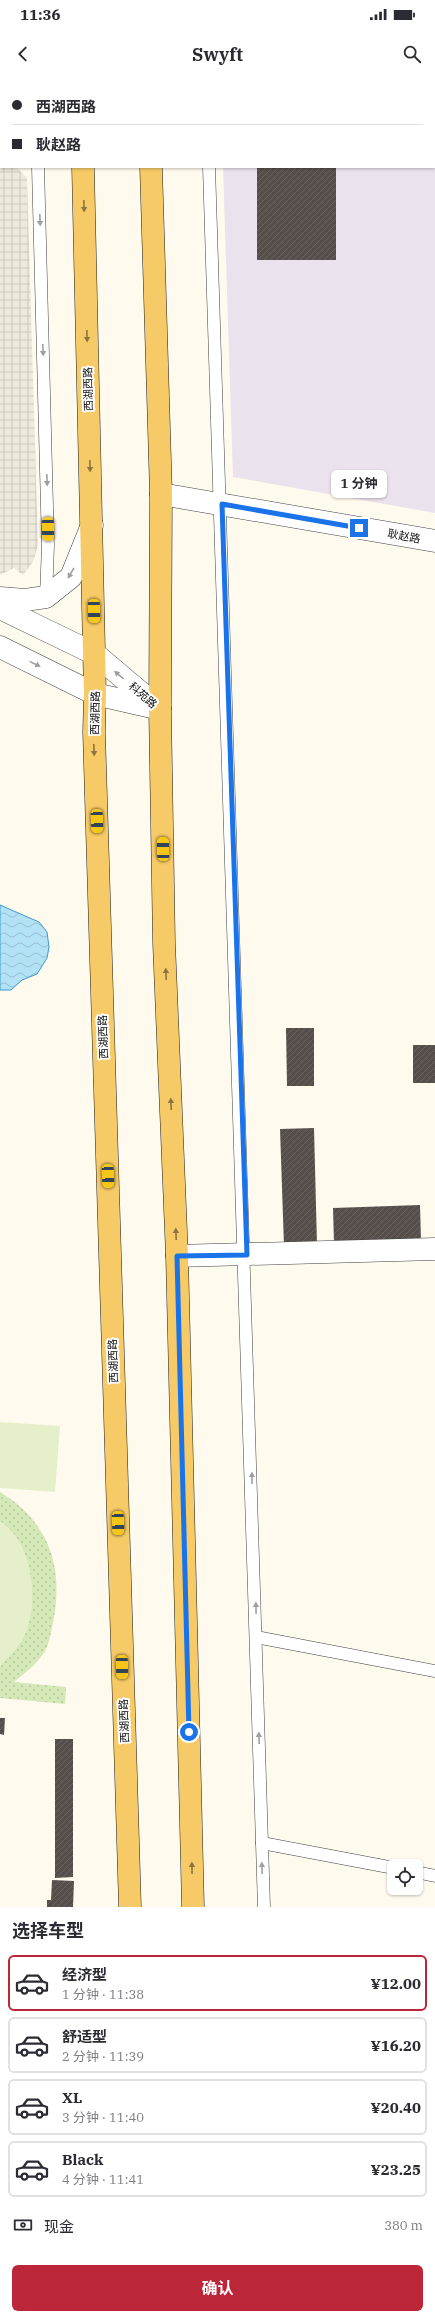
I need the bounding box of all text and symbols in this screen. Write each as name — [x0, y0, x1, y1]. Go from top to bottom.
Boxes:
text: 11:36 — [20, 5, 61, 24]
icon: back — [12, 43, 34, 65]
text: Swyft — [192, 43, 243, 66]
icon: search — [401, 43, 423, 65]
text: 西湖西路 — [36, 97, 96, 116]
text: 耿赵路 — [36, 135, 81, 154]
one-way arrow — [81, 200, 87, 213]
one-way arrow — [36, 214, 43, 226]
one-way arrow — [84, 330, 90, 343]
one-way arrow — [40, 344, 46, 357]
street label: 西湖西路 — [81, 367, 95, 411]
one-way arrow — [87, 460, 93, 473]
callout: 1 分钟 — [331, 470, 387, 498]
one-way arrow — [43, 474, 50, 486]
text: 1 分钟 — [341, 475, 377, 492]
car — [42, 517, 54, 541]
route end — [350, 519, 368, 537]
street label: 耿赵路 — [387, 526, 421, 546]
one-way arrow — [68, 568, 75, 579]
car — [88, 599, 100, 623]
one-way arrow — [29, 661, 41, 667]
one-way arrow — [114, 670, 125, 679]
street label: 科苑路 — [126, 679, 160, 711]
street label: 西湖西路 — [88, 691, 102, 735]
one-way arrow — [91, 744, 98, 756]
car — [91, 809, 103, 833]
car — [157, 837, 169, 861]
one-way arrow — [162, 968, 169, 980]
street label: 西湖西路 — [95, 1015, 111, 1059]
one-way arrow — [168, 1097, 174, 1110]
car — [102, 1164, 114, 1188]
one-way arrow — [173, 1228, 180, 1240]
street label: 西湖西路 — [105, 1339, 121, 1383]
one-way arrow — [249, 1472, 256, 1484]
car — [112, 1511, 124, 1535]
one-way arrow — [252, 1602, 259, 1614]
car — [116, 1655, 128, 1679]
street label: 西湖西路 — [116, 1699, 132, 1743]
route start — [180, 1723, 198, 1741]
one-way arrow — [256, 1731, 262, 1744]
map controls — [387, 1859, 423, 1895]
button: locate — [387, 1859, 423, 1895]
one-way arrow — [189, 1862, 196, 1874]
one-way arrow — [259, 1862, 266, 1874]
text: 选择车型 — [12, 1919, 84, 1942]
icon: car — [14, 1965, 50, 2001]
text: 经济型 — [62, 1965, 107, 1984]
text: ¥12.00 — [371, 1974, 421, 1993]
text: 1 分钟 · 11:38 — [62, 1986, 144, 2003]
icon: car — [14, 2027, 50, 2063]
text: 舒适型 — [62, 2027, 107, 2046]
text: ¥16.20 — [371, 2036, 421, 2055]
text: 2 分钟 · 11:39 — [62, 2048, 144, 2065]
text: XL — [62, 2088, 82, 2107]
icon: car — [14, 2089, 50, 2125]
text: ¥20.40 — [371, 2098, 421, 2117]
text: 3 分钟 · 11:40 — [62, 2109, 144, 2126]
text: Black — [62, 2150, 103, 2169]
icon: car — [14, 2151, 50, 2187]
text: ¥23.25 — [371, 2160, 421, 2179]
text: 4 分钟 · 11:41 — [62, 2171, 144, 2188]
icon: cash — [12, 2214, 34, 2236]
text: 现金 — [44, 2217, 74, 2236]
text: 380 m — [384, 2217, 423, 2234]
button: 确认 — [12, 2265, 423, 2311]

